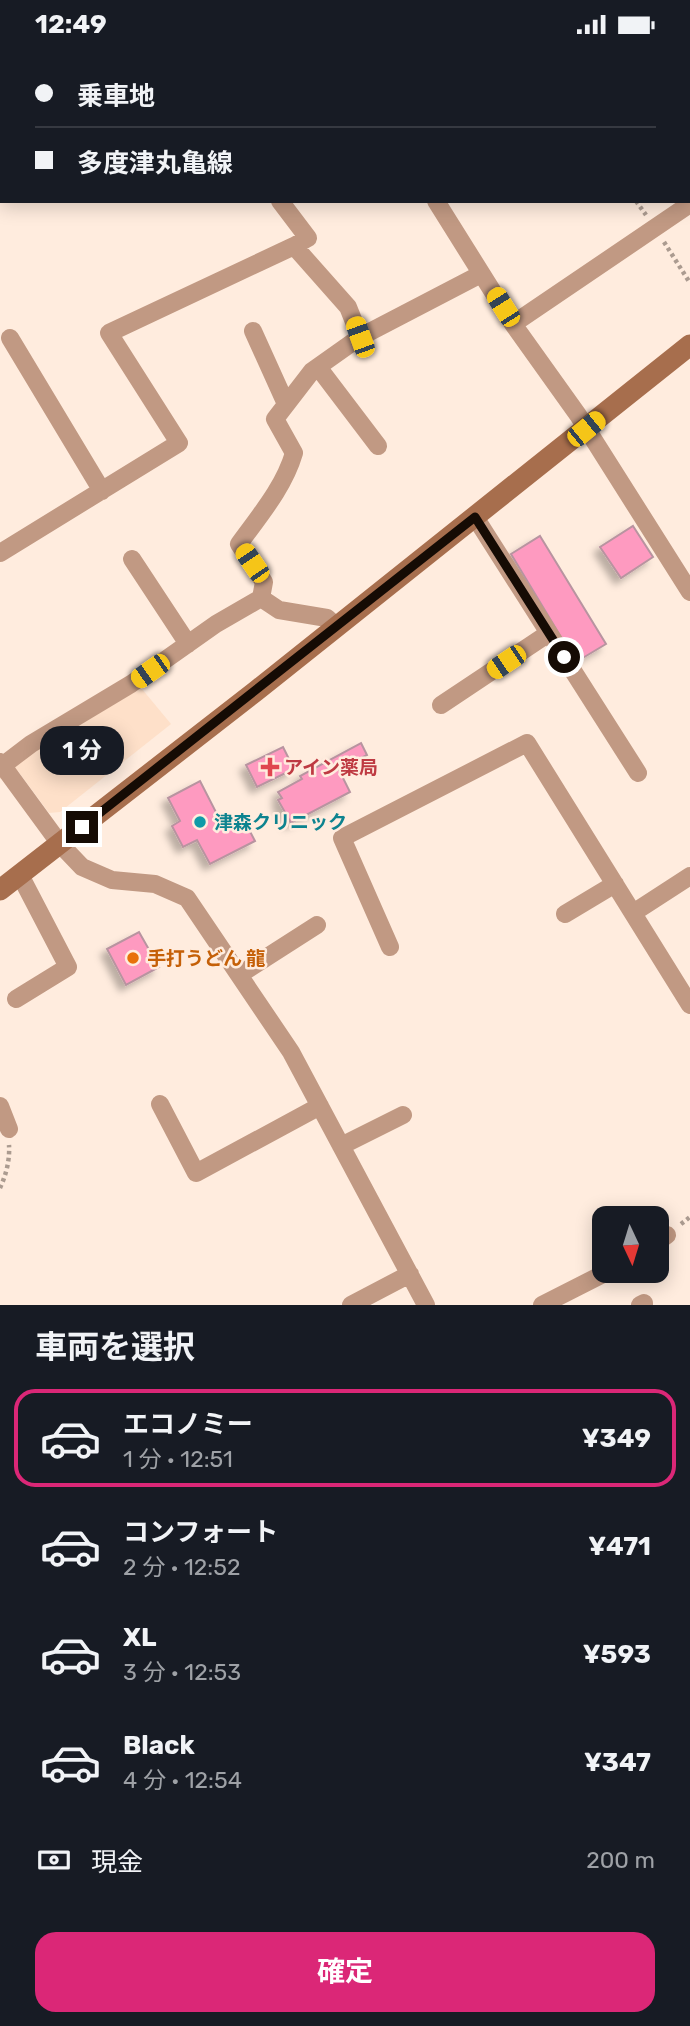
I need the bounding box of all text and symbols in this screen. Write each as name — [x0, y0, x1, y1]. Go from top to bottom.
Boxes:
text: 12:49 — [35, 9, 107, 40]
text: 乗車地 — [77, 81, 155, 112]
text: 多度津丸亀線 — [77, 148, 233, 179]
car — [483, 284, 524, 330]
car — [343, 314, 378, 360]
car — [564, 408, 609, 450]
car — [232, 540, 273, 586]
route start — [548, 641, 580, 673]
car — [483, 642, 530, 682]
car — [127, 650, 174, 692]
callout: 1 分 — [40, 725, 124, 775]
text: 1 分 — [62, 736, 102, 764]
place label: アイン薬局 — [284, 756, 378, 779]
marker: アイン薬局 — [262, 759, 278, 775]
route end — [66, 811, 98, 843]
place label: 津森クリニック — [214, 811, 347, 834]
marker: 津森クリニック — [192, 814, 208, 830]
place label: 手打うどん 龍 — [147, 947, 265, 970]
marker: 手打うどん 龍 — [125, 950, 141, 966]
north arrow — [592, 1206, 668, 1283]
map controls — [592, 1206, 669, 1283]
text: 車両を選択 — [35, 1328, 195, 1366]
icon: car — [39, 1407, 102, 1470]
text: エコノミー — [123, 1409, 253, 1440]
text: ¥349 — [582, 1423, 651, 1454]
text: 1 分 · 12:51 — [123, 1445, 233, 1473]
icon: car — [39, 1515, 102, 1578]
text: コンフォート — [123, 1517, 278, 1548]
text: ¥471 — [588, 1531, 651, 1562]
text: 2 分 · 12:52 — [123, 1553, 240, 1581]
text: XL — [123, 1622, 156, 1653]
icon: car — [39, 1623, 102, 1686]
text: ¥593 — [583, 1639, 651, 1670]
text: 3 分 · 12:53 — [123, 1658, 241, 1686]
text: Black — [123, 1730, 195, 1761]
icon: car — [39, 1731, 102, 1794]
text: ¥347 — [584, 1747, 651, 1778]
text: 4 分 · 12:54 — [123, 1766, 242, 1794]
icon: cash — [35, 1841, 73, 1879]
text: 200 m — [586, 1846, 655, 1874]
text: 現金 — [91, 1847, 143, 1878]
button: 確定 — [35, 1932, 655, 2012]

